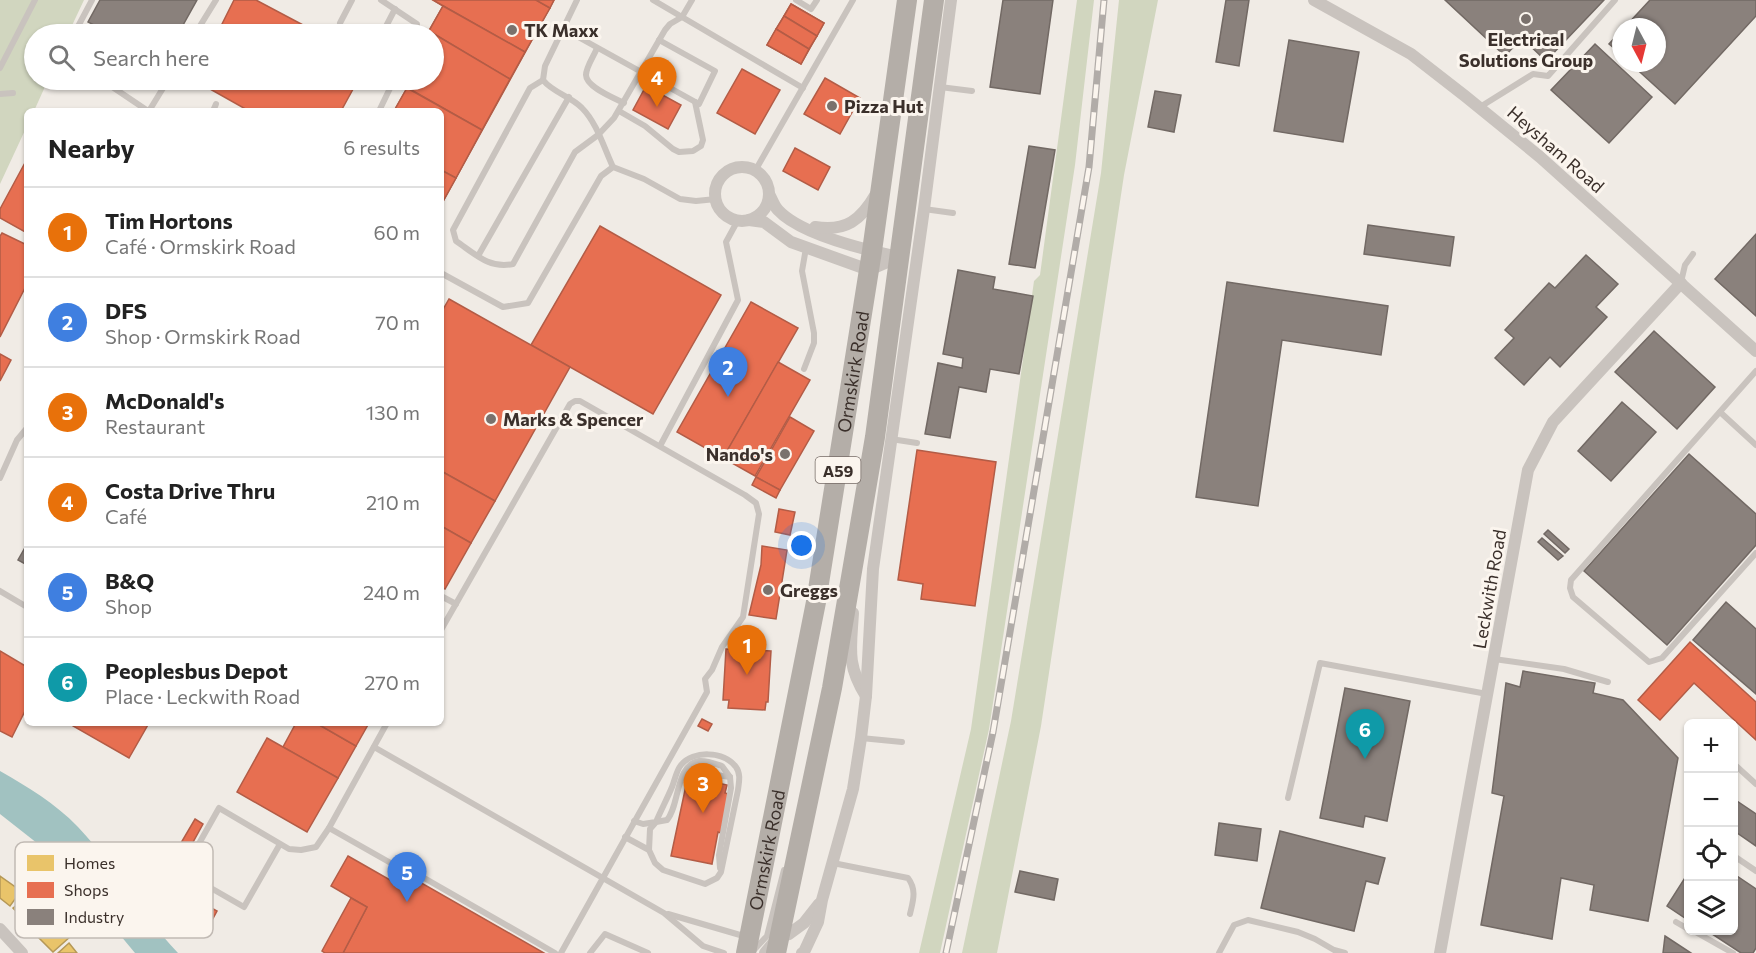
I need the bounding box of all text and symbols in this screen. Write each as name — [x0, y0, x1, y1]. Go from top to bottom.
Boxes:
marker: Electrical Solutions Group — [1519, 12, 1533, 26]
north arrow — [1612, 18, 1666, 72]
place label: TK Maxx — [524, 19, 599, 41]
marker: TK Maxx — [505, 23, 519, 37]
search box — [24, 24, 444, 90]
place label: Electrical Solutions Group — [1459, 28, 1594, 71]
icon: search — [45, 41, 78, 74]
text: Search here — [93, 44, 209, 71]
pin: 4 — [638, 57, 676, 107]
place label: Pizza Hut — [844, 95, 924, 117]
marker: Pizza Hut — [825, 99, 839, 113]
street label: Heysham Road — [1503, 101, 1609, 197]
text: Nearby — [48, 132, 135, 163]
text: 6 results — [343, 135, 420, 159]
text: Tim Hortons — [105, 207, 233, 234]
text: 1 — [63, 220, 72, 244]
text: 60 m — [374, 220, 420, 244]
text: Café · Ormskirk Road — [105, 234, 296, 258]
text: DFS — [105, 297, 147, 324]
street label: Ormskirk Road — [832, 309, 873, 434]
text: 2 — [62, 310, 73, 334]
text: 70 m — [375, 310, 420, 334]
text: Shop · Ormskirk Road — [105, 324, 301, 348]
pin: 2 — [708, 348, 748, 397]
text: McDonald's — [105, 387, 224, 414]
text: 3 — [62, 400, 73, 424]
text: 130 m — [366, 400, 420, 424]
place label: Marks & Spencer — [503, 408, 644, 430]
marker: Marks & Spencer — [484, 412, 498, 426]
text: Restaurant — [105, 414, 205, 438]
place label: Nando's — [706, 443, 773, 465]
marker: Nando's — [778, 447, 792, 461]
road number: A59 — [816, 457, 860, 483]
text: Costa Drive Thru — [105, 477, 275, 504]
text: 4 — [61, 490, 74, 514]
text: 210 m — [366, 490, 420, 514]
text: Café — [105, 504, 147, 528]
street label: Leckwith Road — [1468, 528, 1510, 650]
your location — [787, 531, 816, 560]
text: B&Q — [105, 567, 154, 594]
place label: Greggs — [780, 579, 838, 601]
text: 5 — [62, 580, 73, 604]
text: 240 m — [363, 580, 420, 604]
marker: Greggs — [761, 583, 775, 597]
text: Shop — [105, 594, 152, 618]
pin: 1 — [728, 626, 766, 675]
text: Peoplesbus Depot — [105, 657, 288, 684]
text: 6 — [61, 670, 74, 694]
text: 270 m — [364, 670, 420, 694]
text: Place · Leckwith Road — [105, 684, 300, 708]
pin: 6 — [1346, 710, 1384, 759]
map controls — [1684, 719, 1738, 935]
button: + — [1684, 719, 1738, 773]
pin: 3 — [684, 764, 722, 813]
button: − — [1684, 773, 1738, 827]
street label: Ormskirk Road — [744, 788, 789, 912]
button: locate — [1684, 827, 1738, 881]
legend — [15, 842, 213, 938]
pin: 5 — [388, 852, 426, 902]
text: Homes — [64, 853, 115, 872]
text: Shops — [64, 880, 109, 899]
button: layers — [1684, 881, 1738, 935]
text: Industry — [64, 907, 124, 926]

